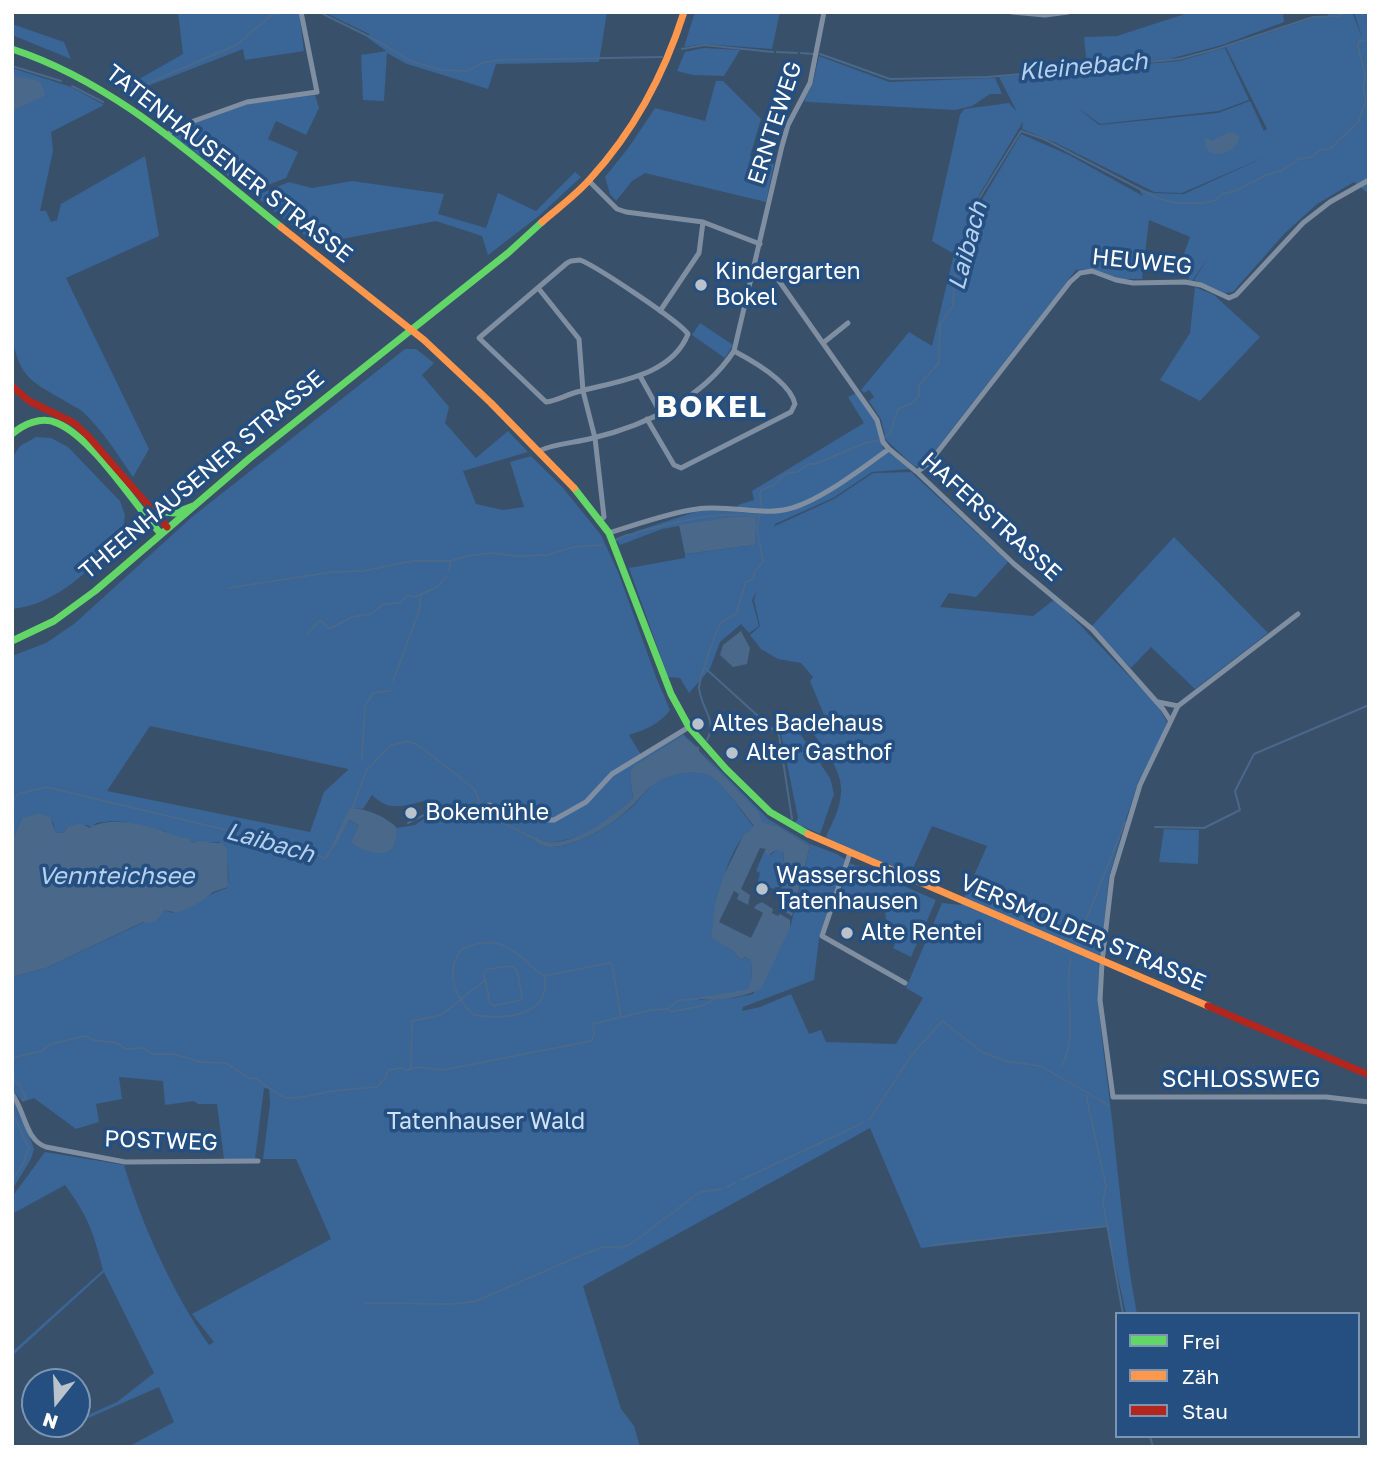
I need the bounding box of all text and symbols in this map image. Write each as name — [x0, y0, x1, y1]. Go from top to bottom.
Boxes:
water label: Kleinebach — [1018, 47, 1148, 87]
street label: ERNTEWEG — [742, 58, 808, 188]
street label: TATENHAUSENER STRASSE — [100, 59, 358, 269]
water label: Laibach — [942, 199, 994, 293]
street label: HEUWEG — [1091, 243, 1193, 281]
place label: Kindergarten Bokel — [715, 258, 861, 312]
marker: Kindergarten Bokel — [693, 277, 709, 293]
street label: THEENHAUSENER STRASSE — [74, 364, 330, 586]
district label: BOKEL — [657, 389, 767, 425]
street label: HAFERSTRASSE — [915, 447, 1067, 587]
place label: Altes Badehaus — [712, 710, 883, 738]
marker: Altes Badehaus — [690, 716, 706, 732]
place label: Alter Gasthof — [746, 739, 892, 767]
marker: Alter Gasthof — [724, 745, 740, 761]
place label: Bokemühle — [425, 799, 549, 827]
marker: Bokemühle — [403, 805, 419, 821]
water label: Laibach — [223, 817, 317, 869]
water label: Vennteichsee — [38, 862, 194, 890]
place label: Wasserschloss Tatenhausen — [776, 862, 941, 916]
street label: VERSMOLDER STRASSE — [956, 869, 1210, 997]
marker: Wasserschloss Tatenhausen — [754, 881, 770, 897]
place label: Alte Rentei — [861, 919, 983, 947]
marker: Alte Rentei — [839, 925, 855, 941]
street label: SCHLOSSWEG — [1162, 1066, 1320, 1094]
park label: Tatenhauser Wald — [387, 1108, 585, 1136]
street label: POSTWEG — [104, 1125, 218, 1157]
legend — [1115, 1312, 1360, 1438]
text: Frei — [1182, 1328, 1220, 1354]
text: Zäh — [1182, 1363, 1219, 1389]
north arrow — [21, 1368, 91, 1438]
text: Stau — [1182, 1398, 1228, 1424]
text: N — [40, 1408, 60, 1435]

